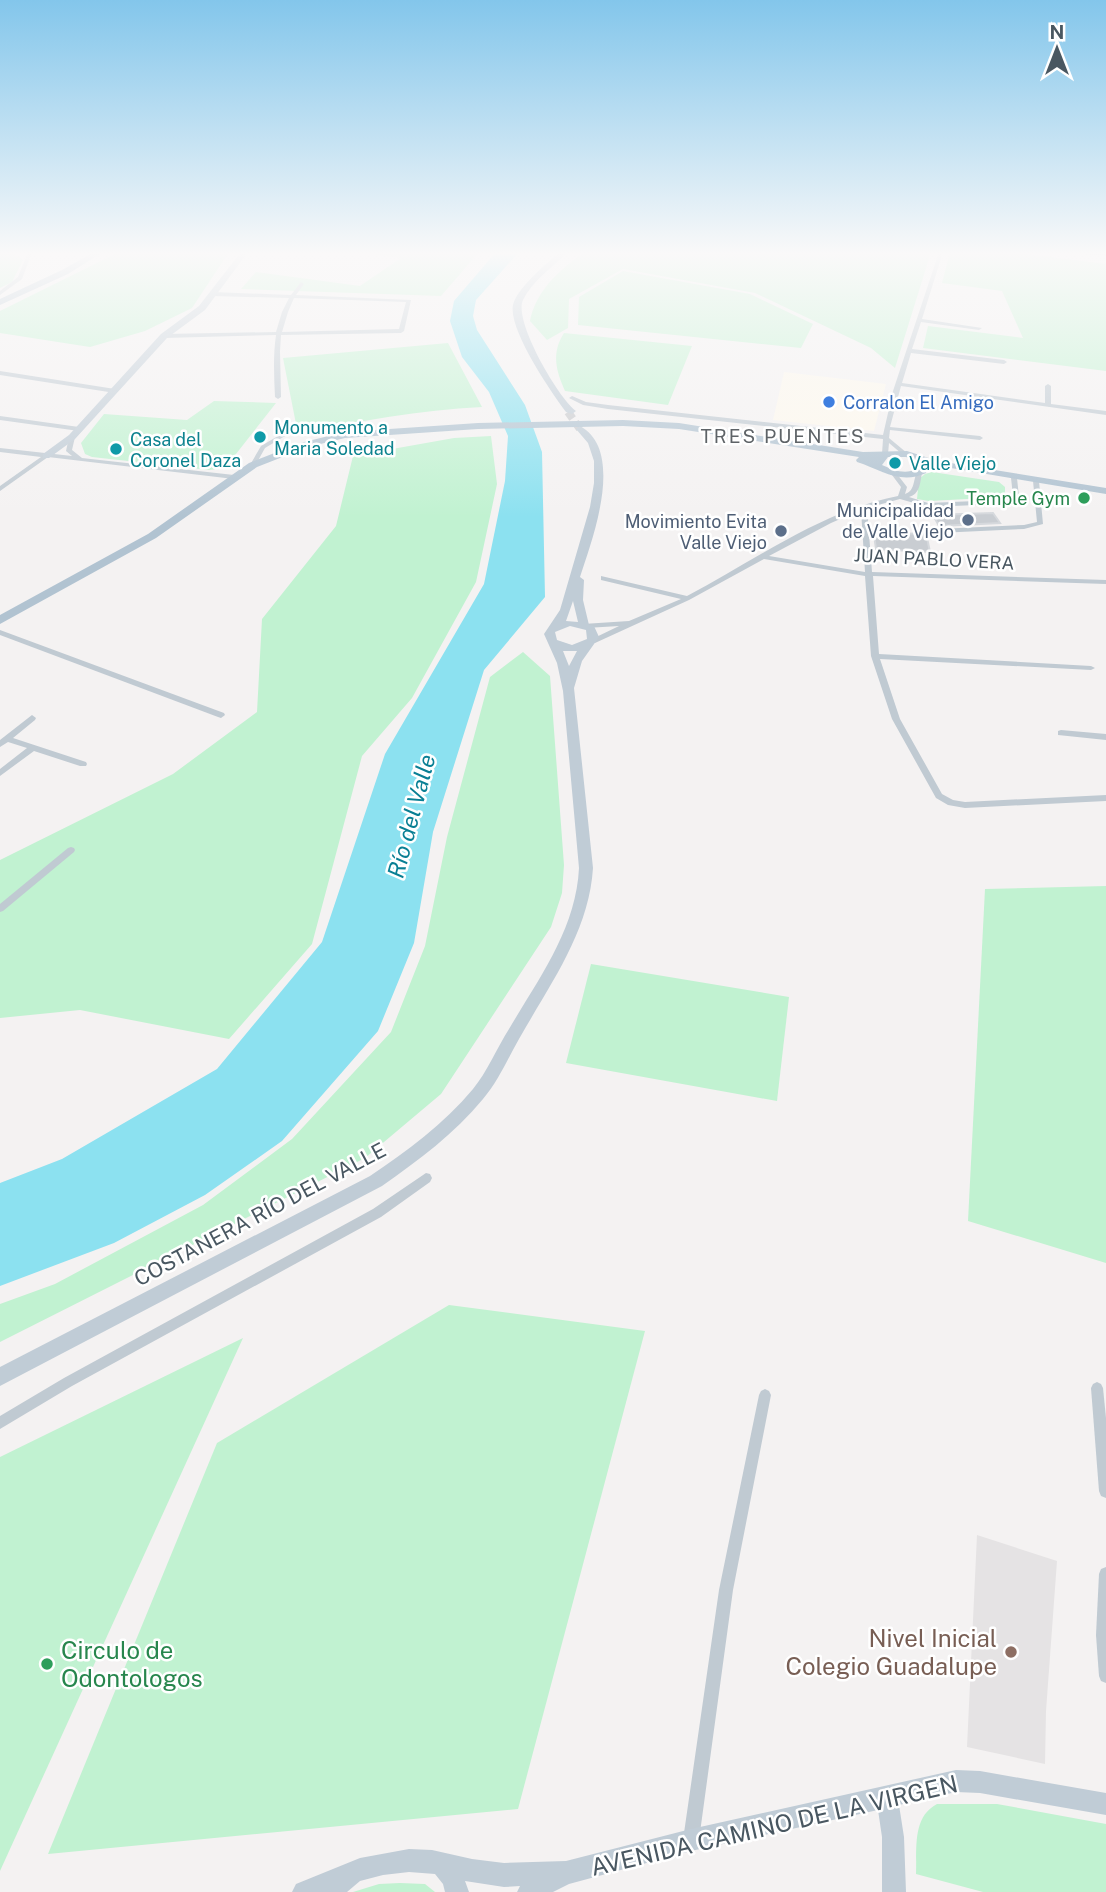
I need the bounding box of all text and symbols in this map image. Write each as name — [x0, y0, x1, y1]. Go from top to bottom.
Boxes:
north arrow — [1022, 14, 1092, 84]
text: N — [1050, 21, 1064, 43]
place label: Corralon El Amigo — [843, 392, 994, 413]
marker: Corralon El Amigo — [821, 394, 837, 410]
place label: Monumento a Maria Soledad — [274, 417, 395, 459]
district label: TRES PUENTES — [701, 425, 865, 447]
place label: Casa del Coronel Daza — [130, 429, 241, 471]
marker: Monumento a Maria Soledad — [252, 429, 268, 445]
marker: Casa del Coronel Daza — [108, 441, 124, 457]
place label: Valle Viejo — [909, 453, 996, 474]
marker: Valle Viejo — [887, 455, 903, 471]
place label: Temple Gym — [966, 488, 1070, 509]
marker: Temple Gym — [1076, 490, 1092, 506]
place label: Municipalidad de Valle Viejo — [837, 500, 954, 542]
place label: Movimiento Evita Valle Viejo — [625, 511, 767, 553]
marker: Municipalidad de Valle Viejo — [960, 512, 976, 528]
marker: Movimiento Evita Valle Viejo — [773, 523, 789, 539]
street label: JUAN PABLO VERA — [853, 544, 1015, 574]
water label: Río del Valle — [382, 751, 440, 881]
street label: COSTANERA RÍO DEL VALLE — [130, 1137, 390, 1291]
place label: Nivel Inicial Colegio Guadalupe — [785, 1624, 997, 1680]
place label: Circulo de Odontologos — [61, 1636, 203, 1692]
marker: Nivel Inicial Colegio Guadalupe — [1003, 1644, 1019, 1660]
marker: Circulo de Odontologos — [39, 1656, 55, 1672]
street label: AVENIDA CAMINO DE LA VIRGEN — [588, 1769, 960, 1881]

